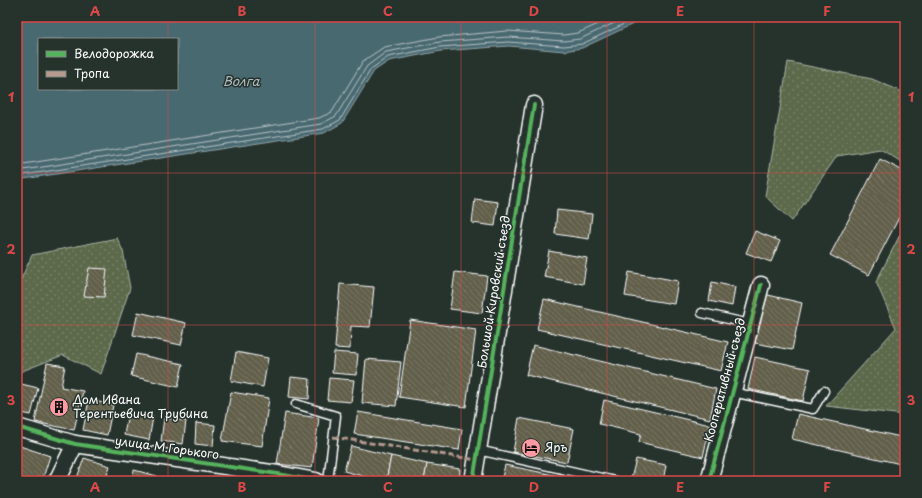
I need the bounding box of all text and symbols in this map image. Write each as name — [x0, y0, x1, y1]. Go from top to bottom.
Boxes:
text: A — [90, 1, 100, 20]
text: B — [238, 1, 247, 20]
text: C — [383, 1, 393, 20]
text: D — [529, 1, 539, 20]
text: E — [676, 1, 684, 20]
text: F — [823, 1, 831, 20]
legend — [38, 38, 178, 90]
text: Велодорожка — [74, 44, 154, 62]
text: Тропа — [74, 64, 110, 82]
water label: Волга — [222, 71, 260, 90]
text: 1 — [8, 87, 14, 106]
text: 1 — [908, 87, 914, 106]
street label: Большой Кировский съезд — [472, 214, 514, 369]
text: 2 — [6, 239, 16, 258]
text: 2 — [906, 239, 916, 258]
street label: Кооперативный съезд — [699, 316, 749, 444]
text: 3 — [7, 390, 16, 409]
place label: Дом Ивана Терентьевича Трубина — [72, 390, 208, 422]
text: 3 — [907, 390, 916, 409]
building icon: Дом Ивана Терентьевича Трубина — [48, 396, 70, 418]
street label: улица М.Горького — [114, 431, 221, 463]
hotel icon: Яръ — [520, 437, 542, 459]
place label: Яръ — [545, 438, 567, 456]
text: A — [90, 477, 100, 496]
text: B — [238, 477, 247, 496]
text: C — [383, 477, 393, 496]
text: D — [529, 477, 539, 496]
text: E — [676, 477, 684, 496]
text: F — [823, 477, 831, 496]

